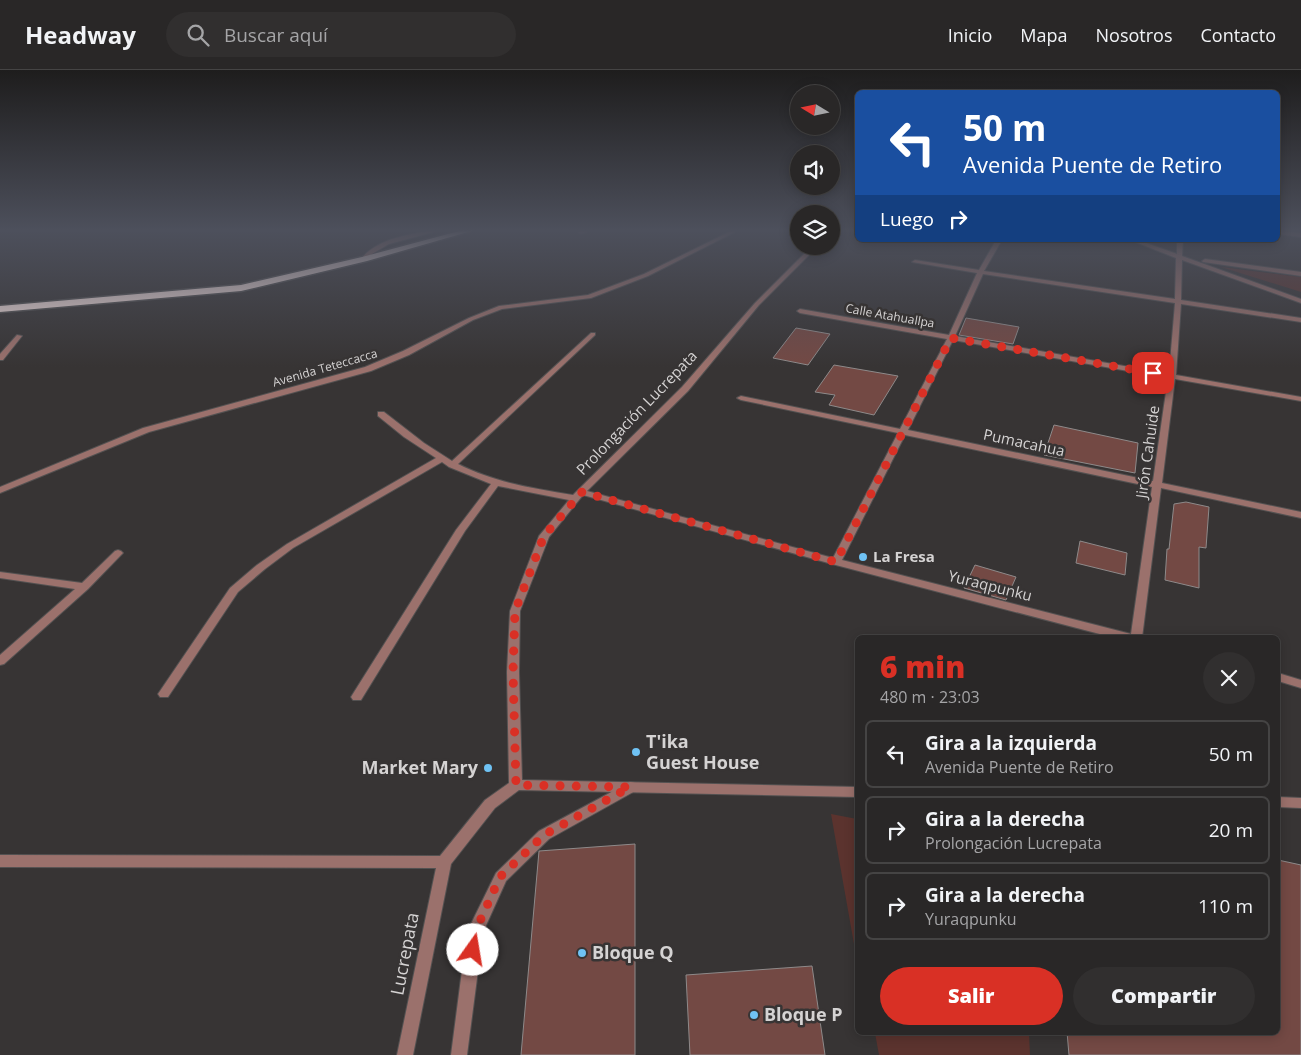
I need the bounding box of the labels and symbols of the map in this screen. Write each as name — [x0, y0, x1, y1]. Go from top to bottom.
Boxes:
north arrow — [790, 85, 840, 135]
street label: Calle Atahuallpa — [844, 299, 936, 332]
street label: Avenida Teteccacca — [270, 344, 379, 391]
street label: Prolongación Lucrepata — [572, 346, 701, 479]
pin — [1132, 352, 1174, 394]
street label: Jirón Cahuide — [1130, 404, 1163, 502]
street label: Pumacahua — [982, 424, 1067, 460]
place label: La Fresa — [873, 546, 935, 566]
marker: La Fresa — [857, 551, 869, 563]
street label: Yuraqpunku — [946, 565, 1034, 605]
place label: T'ika Guest House — [646, 729, 759, 774]
marker: T'ika Guest House — [630, 746, 642, 758]
place label: Market Mary — [361, 755, 479, 779]
marker: Market Mary — [482, 762, 494, 774]
street label: Lucrepata — [384, 910, 424, 997]
position arrow — [446, 923, 498, 975]
place label: Bloque Q — [592, 940, 674, 964]
marker: Bloque Q — [576, 947, 588, 959]
place label: Bloque P — [764, 1002, 843, 1026]
marker: Bloque P — [748, 1009, 760, 1021]

